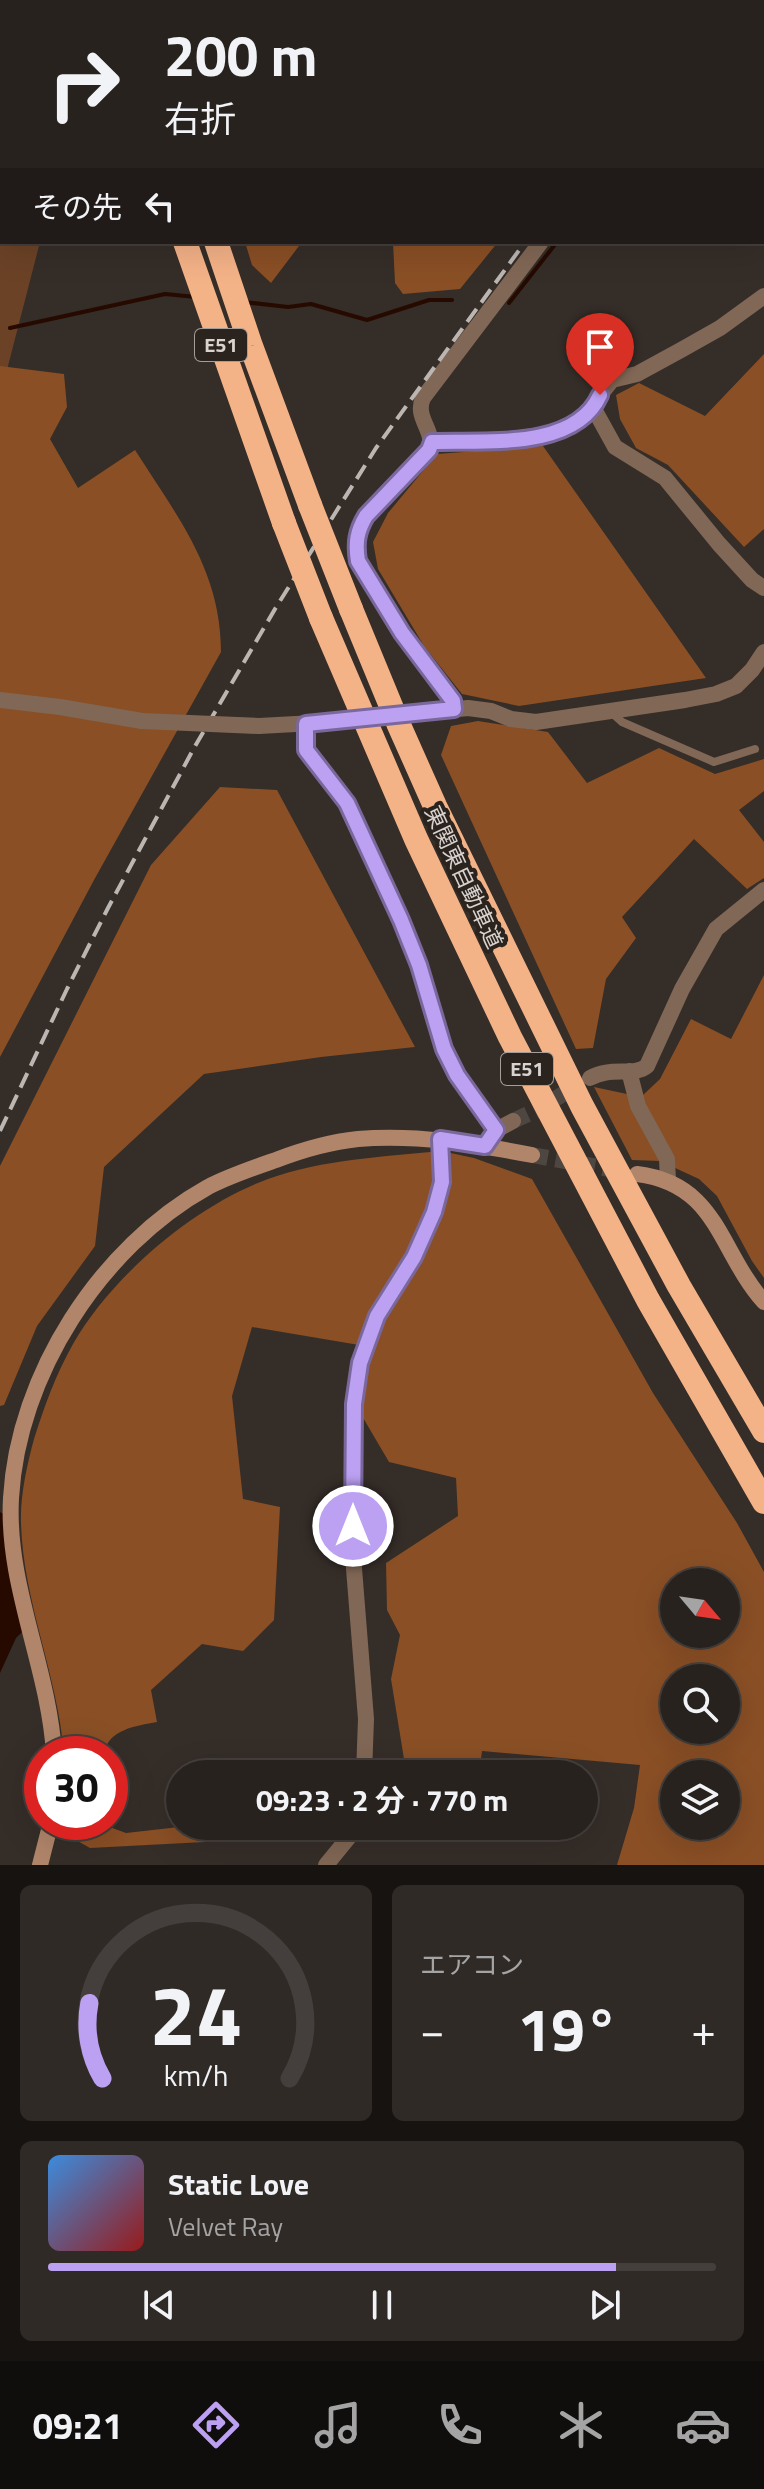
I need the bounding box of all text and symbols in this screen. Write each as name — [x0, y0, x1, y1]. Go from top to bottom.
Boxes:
text: 200 m — [164, 13, 317, 98]
icon: right — [32, 32, 136, 136]
text: 右折 — [164, 91, 236, 146]
text: その先 — [32, 184, 122, 230]
icon: left — [138, 184, 182, 228]
pin — [566, 313, 634, 395]
icon: arrive — [578, 325, 622, 369]
road number: E51 — [195, 329, 247, 361]
street label: 東関東自動車道 — [416, 800, 512, 954]
road number: E51 — [501, 1053, 553, 1085]
position arrow — [311, 1484, 395, 1568]
north arrow — [660, 1568, 740, 1648]
map controls — [660, 1568, 740, 1840]
button: search — [660, 1664, 740, 1744]
speed limit sign: 30 — [24, 1736, 128, 1840]
button: layers — [660, 1760, 740, 1840]
text: 09:23 · 2 分 · 770 m — [256, 1777, 508, 1823]
text: エアコン — [420, 1945, 524, 1984]
text: 24 — [149, 1951, 243, 2077]
text: 19° — [518, 1983, 618, 2074]
text: − — [420, 1996, 445, 2063]
text: + — [691, 1996, 716, 2063]
text: km/h — [164, 2054, 228, 2097]
text: Static Love — [168, 2161, 309, 2207]
text: Velvet Ray — [168, 2207, 283, 2246]
icon: previous — [137, 2283, 181, 2327]
icon: pause — [360, 2283, 404, 2327]
icon: next — [583, 2283, 627, 2327]
icon: directions — [188, 2397, 244, 2453]
icon: music — [310, 2397, 366, 2453]
icon: phone — [432, 2397, 488, 2453]
icon: climate — [553, 2397, 609, 2453]
icon: car — [675, 2397, 731, 2453]
text: 09:21 — [33, 2398, 123, 2453]

